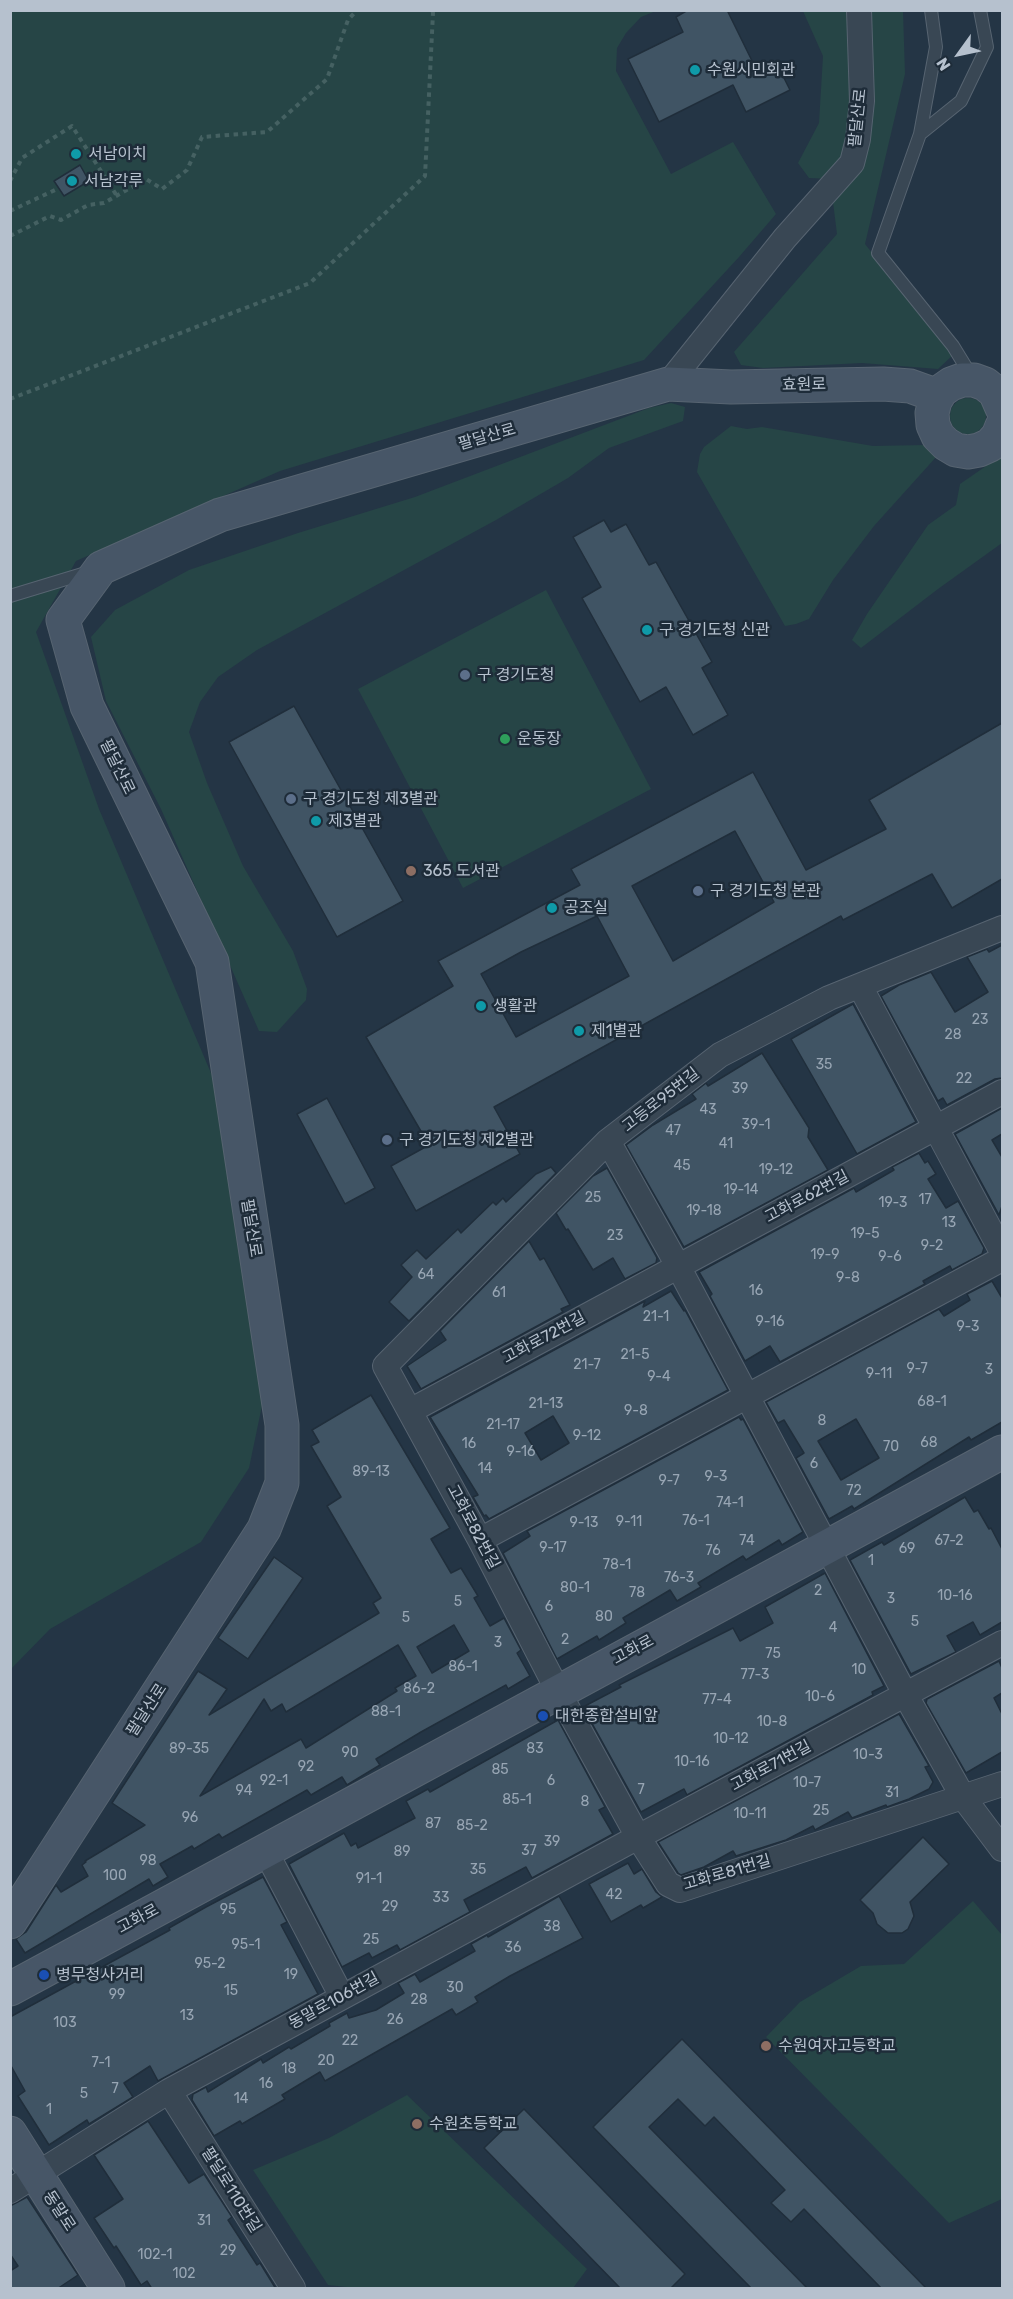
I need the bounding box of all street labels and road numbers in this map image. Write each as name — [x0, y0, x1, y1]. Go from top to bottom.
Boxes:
street label: 팔달산로 — [845, 88, 871, 148]
street label: 효원로 — [782, 375, 826, 395]
street label: 팔달산로 — [456, 420, 518, 454]
street label: 팔달산로 — [95, 736, 139, 798]
street label: 고등로95번길 — [619, 1064, 703, 1136]
street label: 고화로62번길 — [762, 1167, 852, 1227]
street label: 팔달산로 — [237, 1197, 265, 1259]
street label: 고화로72번길 — [499, 1308, 589, 1368]
street label: 고화로82번길 — [443, 1481, 503, 1573]
street label: 고화로 — [609, 1631, 657, 1669]
street label: 팔달산로 — [123, 1680, 171, 1740]
street label: 고화로71번길 — [727, 1737, 815, 1795]
street label: 고화로81번길 — [681, 1851, 773, 1895]
street label: 고화로 — [114, 1900, 162, 1938]
street label: 동말로106번길 — [286, 1968, 382, 2034]
street label: 팔달로110번길 — [197, 2144, 265, 2236]
street label: 동말로 — [39, 2187, 79, 2235]

